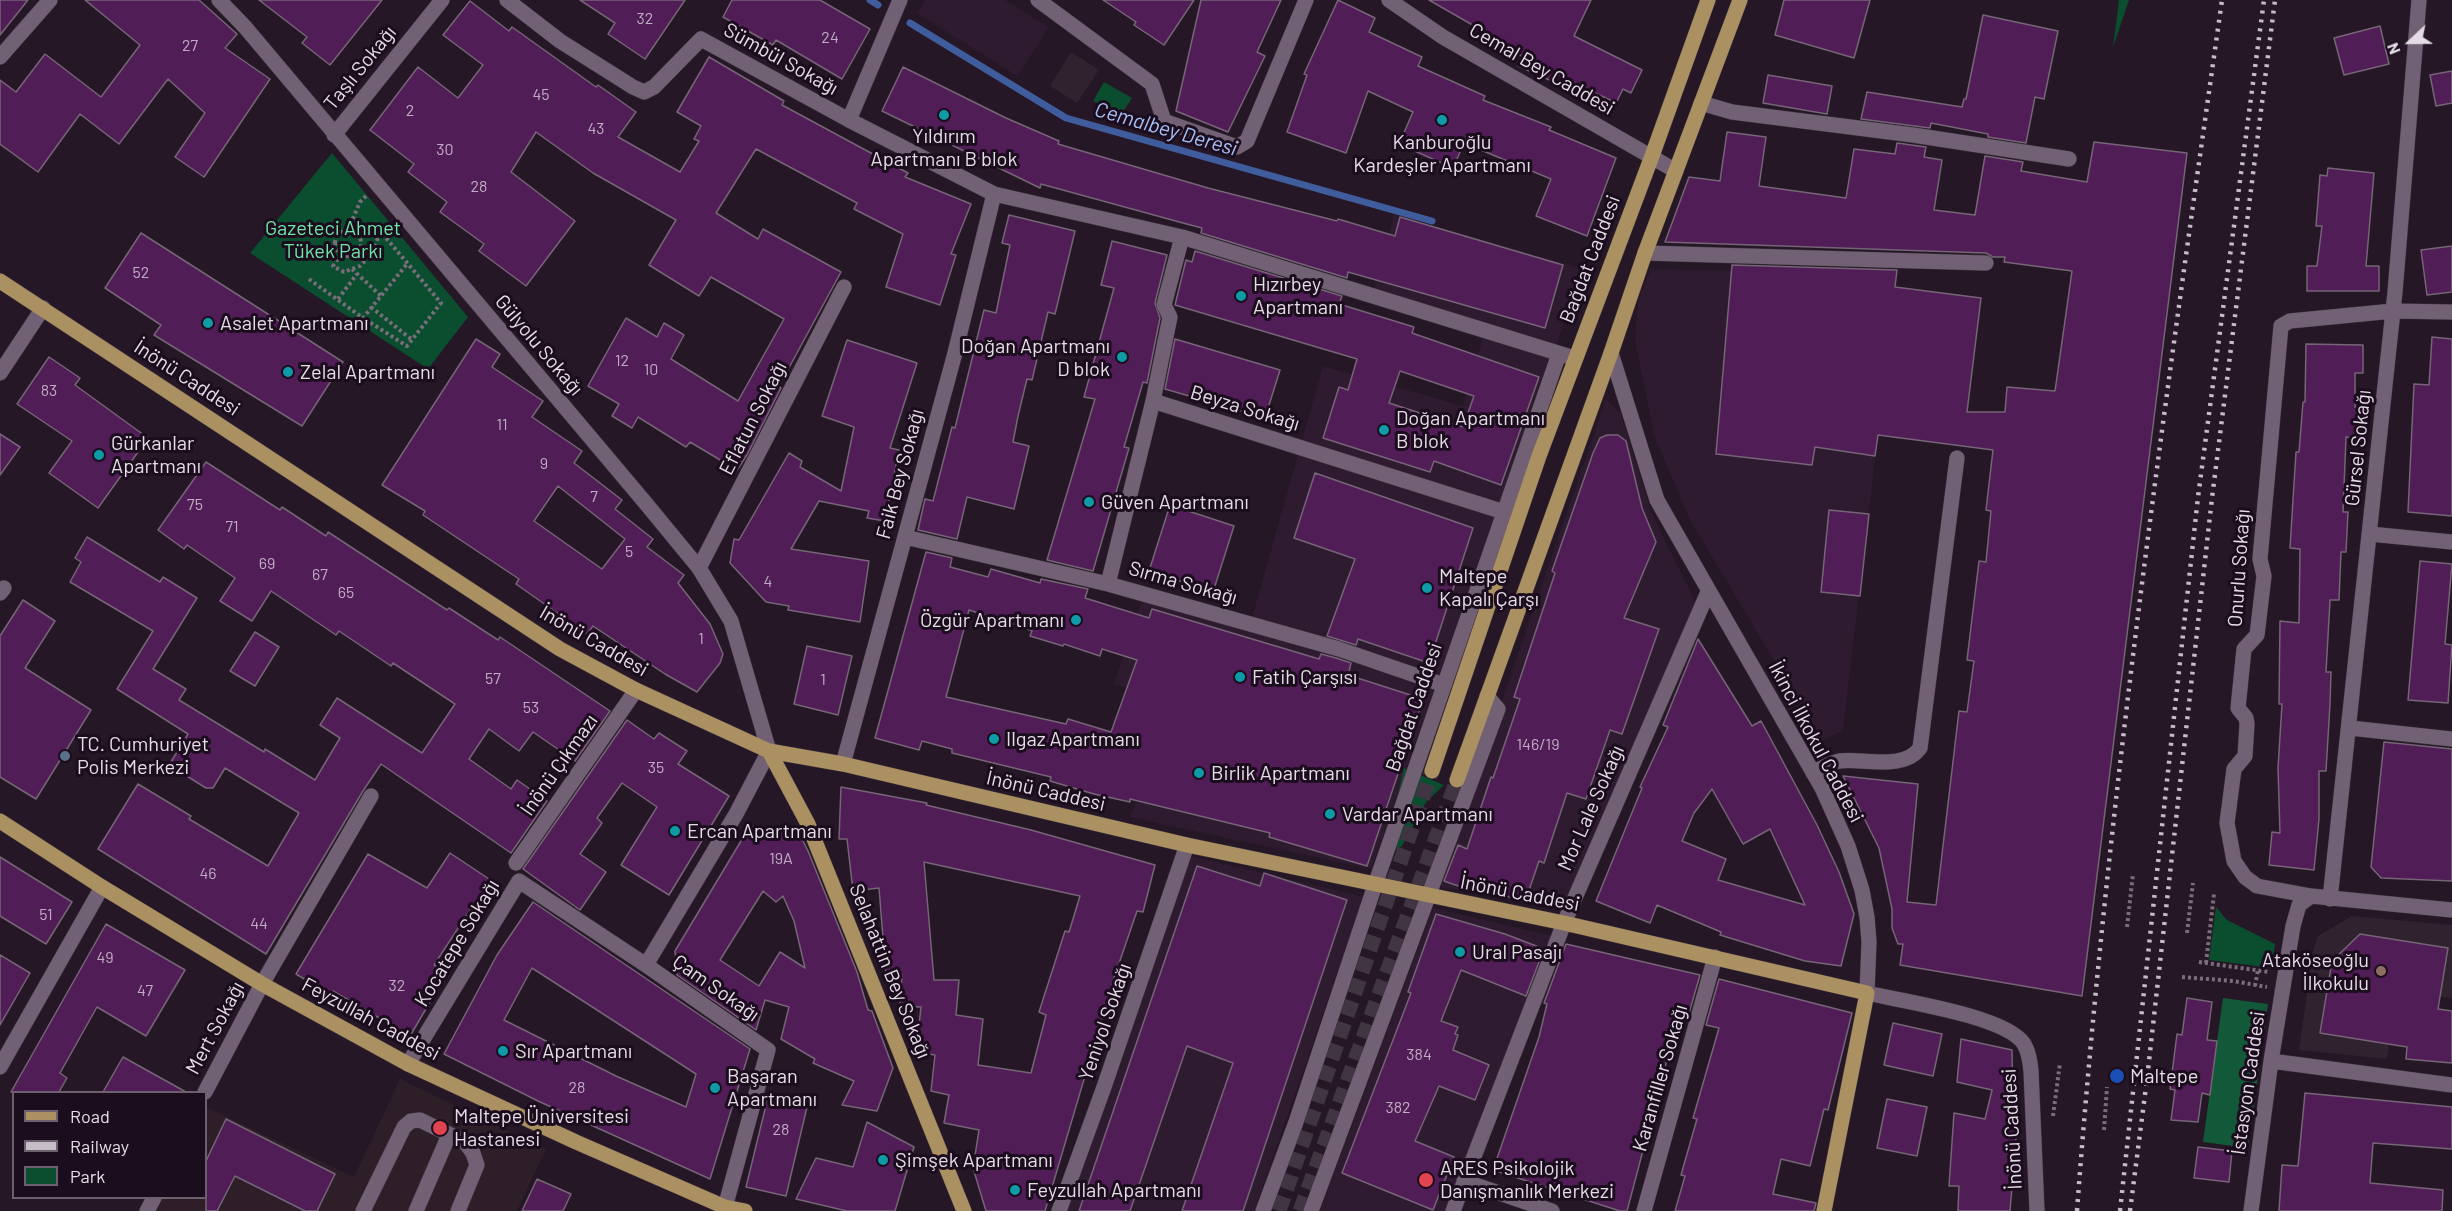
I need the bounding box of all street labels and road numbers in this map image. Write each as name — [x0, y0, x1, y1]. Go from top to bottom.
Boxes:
street label: Sümbül Sokağı — [720, 18, 842, 100]
street label: Cemal Bey Caddesi — [1465, 18, 1619, 120]
street label: Taşlı Sokağı — [319, 21, 401, 115]
street label: Bağdat Caddesi — [1555, 192, 1625, 326]
street label: Gülyolu Sokağı — [490, 290, 588, 400]
street label: İnönü Caddesi — [130, 335, 244, 421]
street label: Eflatun Sokağı — [714, 357, 792, 479]
street label: Beyza Sokağı — [1188, 380, 1302, 436]
street label: Gürsel Sokağı — [2340, 389, 2376, 507]
street label: Faik Bey Sokağı — [871, 406, 929, 542]
street label: Onurlu Sokağı — [2223, 508, 2255, 628]
street label: Sırma Sokağı — [1126, 556, 1240, 610]
street label: İnönü Caddesi — [535, 600, 653, 682]
street label: Bağdat Caddesi — [1381, 639, 1447, 775]
street label: İkinci İlkokul Caddesi — [1763, 657, 1869, 827]
street label: İnönü Çıkmazı — [515, 710, 603, 820]
street label: Mor Lale Sokağı — [1553, 742, 1629, 874]
street label: İnönü Caddesi — [984, 766, 1108, 816]
street label: İnönü Caddesi — [1458, 870, 1582, 916]
street label: Kocatepe Sokağı — [410, 875, 504, 1011]
street label: Selahattin Bey Sokağı — [844, 880, 936, 1062]
street label: Çam Sokağı — [668, 949, 764, 1027]
street label: Yeniyol Sokağı — [1074, 960, 1136, 1084]
street label: Feyzullah Caddesi — [298, 972, 444, 1066]
street label: Mert Sokağı — [181, 978, 249, 1078]
street label: Karanfiller Sokağı — [1628, 1002, 1692, 1154]
street label: İstasyon Caddesi — [2226, 1009, 2270, 1157]
street label: İnönü Caddesi — [1997, 1068, 2027, 1190]

